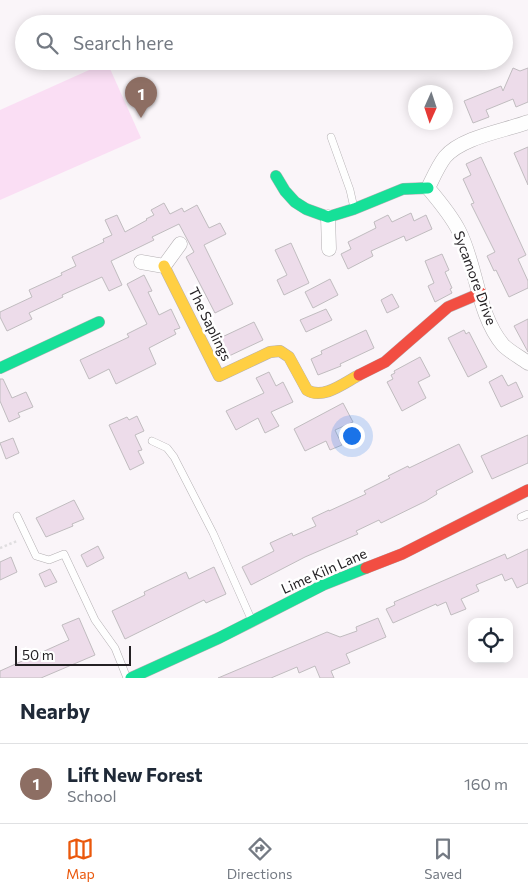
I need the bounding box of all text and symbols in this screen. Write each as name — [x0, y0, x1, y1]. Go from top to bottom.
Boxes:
search box — [15, 15, 513, 70]
icon: search — [33, 29, 61, 57]
text: Search here — [73, 31, 173, 54]
pin: 1 — [125, 77, 157, 118]
north arrow — [408, 85, 453, 130]
street label: Sycamore Drive — [451, 228, 500, 327]
street label: The Saplings — [185, 284, 236, 363]
your location — [339, 423, 365, 449]
street label: Lime Kiln Lane — [278, 544, 369, 597]
map controls — [468, 618, 513, 663]
button: locate — [468, 618, 513, 663]
scale bar — [15, 643, 131, 666]
text: 50 m — [22, 646, 54, 663]
text: Nearby — [20, 698, 90, 723]
text: Lift New Forest — [67, 763, 203, 786]
text: 1 — [32, 774, 40, 793]
text: 160 m — [464, 774, 508, 793]
text: School — [67, 786, 117, 805]
tab: Map — [66, 835, 95, 882]
tab: Directions — [227, 835, 292, 882]
tab: Saved — [424, 835, 462, 882]

